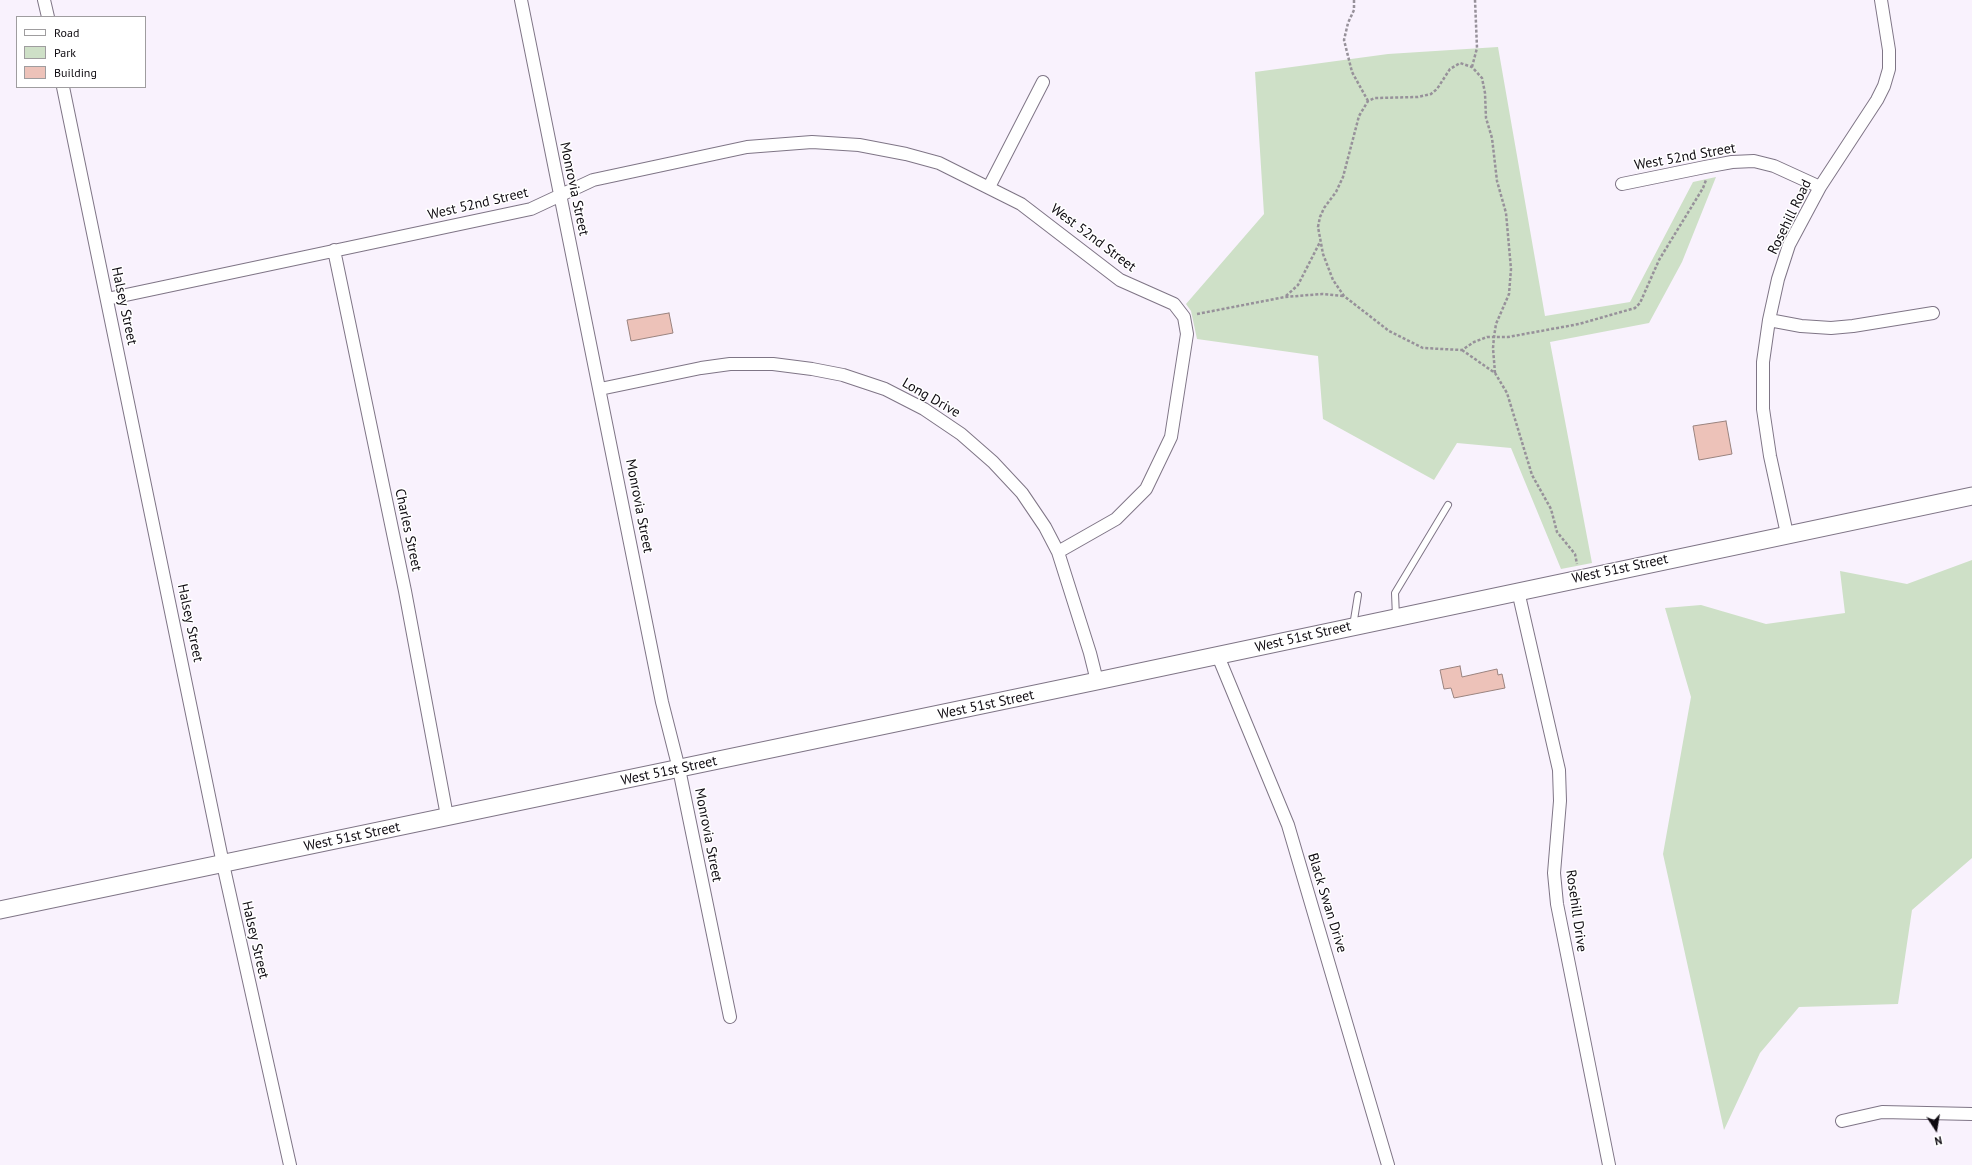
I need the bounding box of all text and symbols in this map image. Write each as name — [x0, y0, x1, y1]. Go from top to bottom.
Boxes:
legend — [16, 16, 146, 88]
text: Road — [54, 25, 79, 40]
text: Park — [54, 45, 76, 60]
text: Building — [54, 65, 97, 80]
street label: West 52nd Street — [1633, 140, 1737, 174]
street label: Monrovia Street — [556, 141, 592, 237]
street label: Rosehill Road — [1765, 177, 1815, 257]
street label: West 52nd Street — [426, 184, 530, 224]
street label: West 52nd Street — [1047, 200, 1139, 276]
street label: Halsey Street — [108, 266, 140, 346]
street label: Long Drive — [899, 375, 963, 421]
street label: Monrovia Street — [622, 458, 656, 554]
street label: Charles Street — [391, 487, 425, 573]
street label: West 51st Street — [1570, 551, 1670, 587]
street label: Halsey Street — [174, 583, 206, 663]
street label: West 51st Street — [1253, 618, 1353, 656]
street label: West 51st Street — [936, 687, 1036, 723]
street label: West 51st Street — [619, 753, 719, 789]
street label: Monrovia Street — [691, 787, 725, 883]
street label: West 51st Street — [302, 819, 402, 855]
street label: Black Swan Drive — [1304, 851, 1350, 955]
street label: Rosehill Drive — [1562, 869, 1590, 953]
street label: Halsey Street — [238, 900, 272, 980]
north arrow — [1916, 1109, 1956, 1149]
text: N — [1934, 1133, 1943, 1148]

